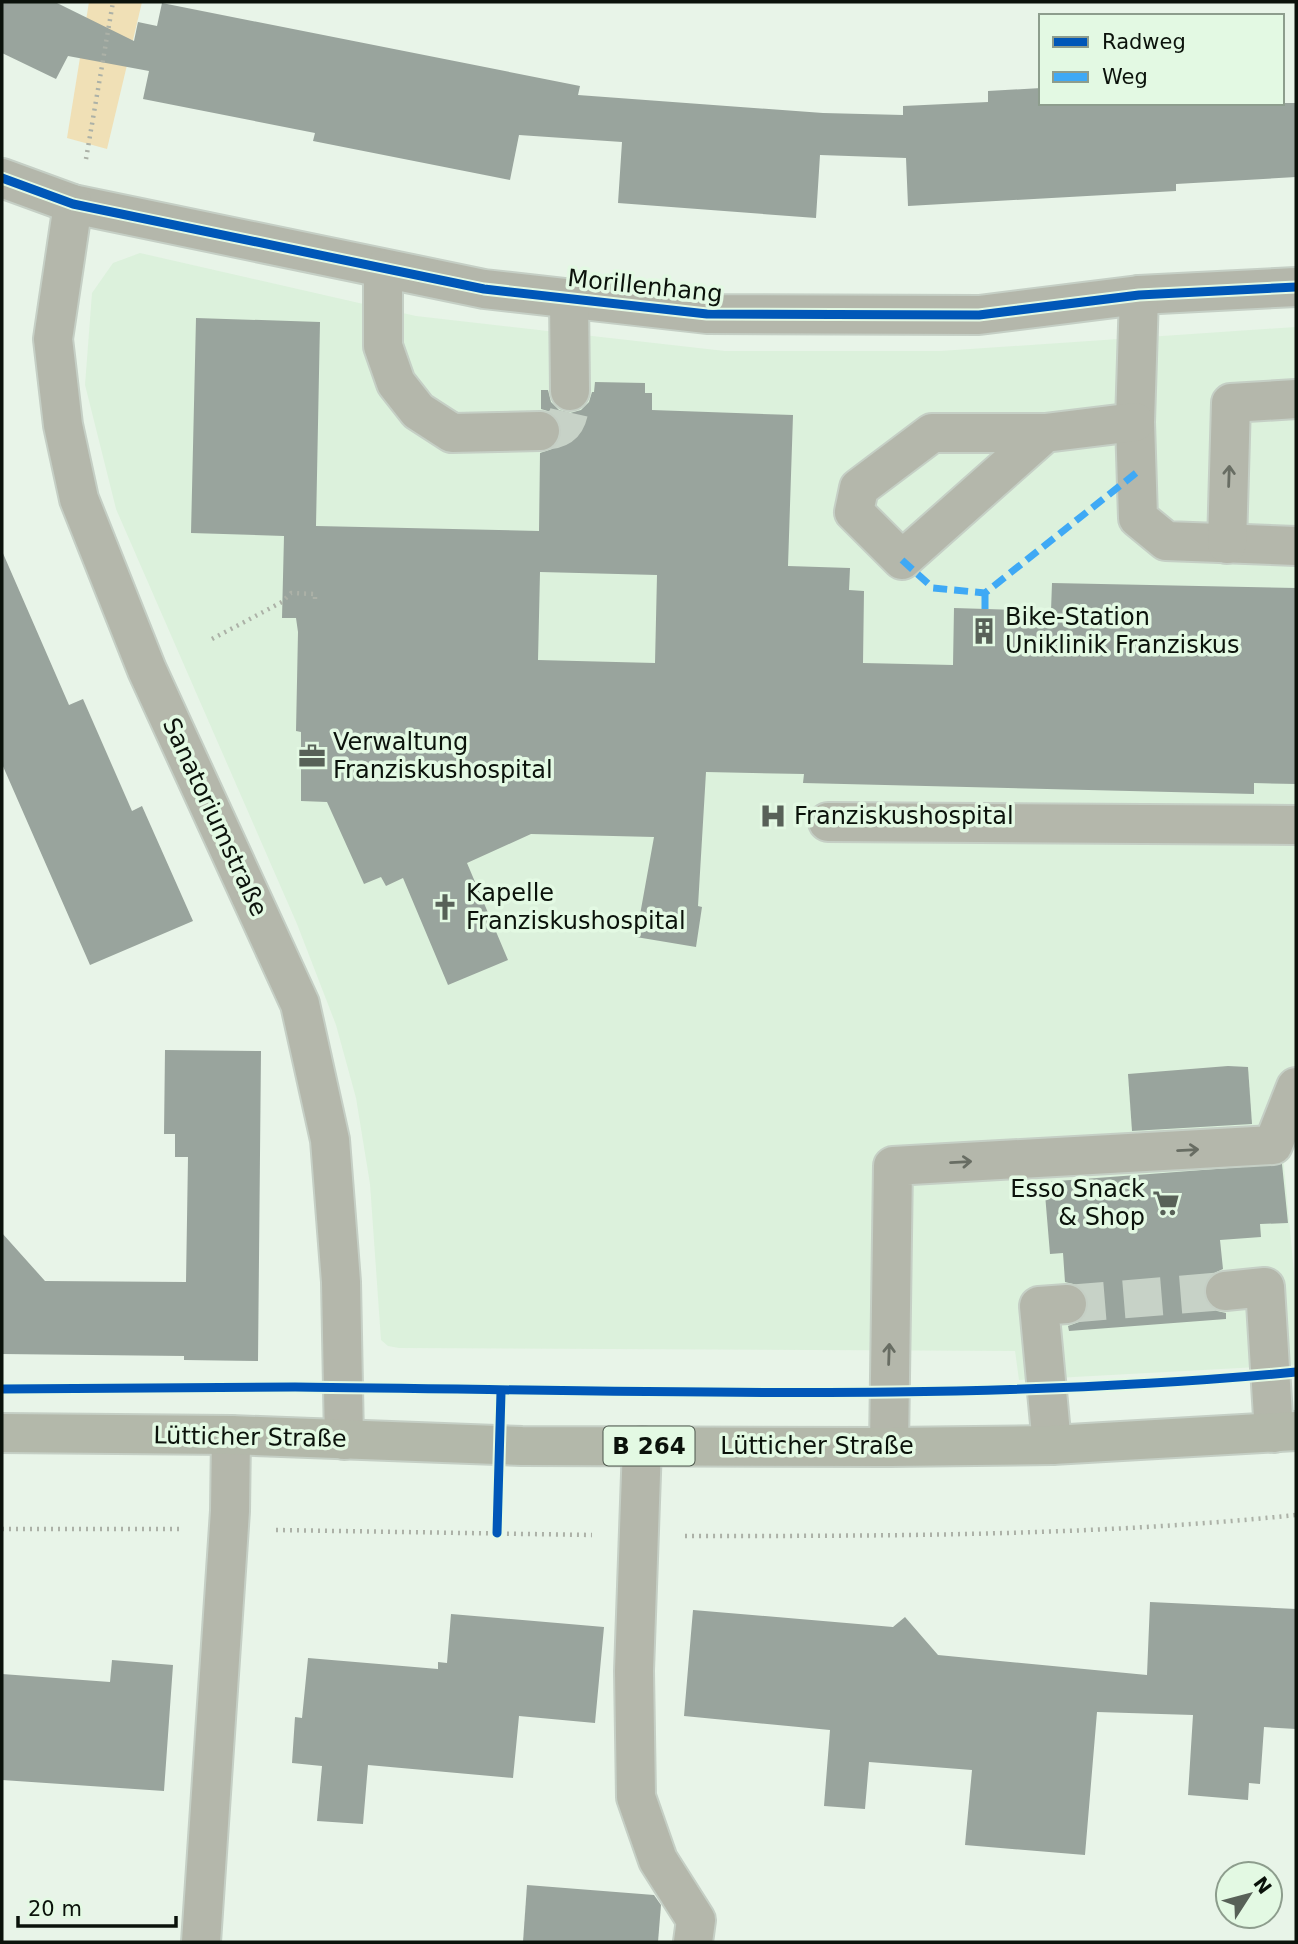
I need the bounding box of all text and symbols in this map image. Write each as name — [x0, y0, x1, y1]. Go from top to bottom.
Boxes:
legend — [1039, 14, 1284, 105]
text: Radweg — [1102, 30, 1186, 54]
text: Weg — [1102, 65, 1148, 89]
street label: Morillenhang — [566, 264, 724, 308]
one-way arrow — [1222, 465, 1235, 488]
place label: Bike-Station Uniklinik Franziskus — [1005, 603, 1240, 659]
building icon: Bike-Station Uniklinik Franziskus — [969, 616, 999, 646]
street label: Sanatoriumstraße — [157, 713, 273, 921]
place label: Verwaltung Franziskushospital — [333, 728, 553, 784]
office icon: Verwaltung Franziskushospital — [297, 741, 327, 771]
hospital icon: Franziskushospital — [758, 801, 788, 831]
place label: Franziskushospital — [794, 802, 1014, 830]
place label: Kapelle Franziskushospital — [466, 879, 686, 935]
church icon: Kapelle Franziskushospital — [430, 892, 460, 922]
one-way arrow — [1176, 1143, 1199, 1156]
one-way arrow — [949, 1156, 972, 1169]
place label: Esso Snack & Shop — [1010, 1175, 1145, 1231]
supermarket icon: Esso Snack & Shop — [1151, 1188, 1181, 1218]
one-way arrow — [883, 1343, 896, 1366]
street label: Lütticher Straße — [153, 1421, 347, 1453]
road number: B 264 — [604, 1427, 694, 1466]
street label: Lütticher Straße — [720, 1432, 914, 1460]
north arrow — [1214, 1860, 1284, 1930]
text: N — [1249, 1872, 1276, 1898]
scale bar — [18, 1884, 175, 1928]
text: 20 m — [28, 1897, 82, 1921]

